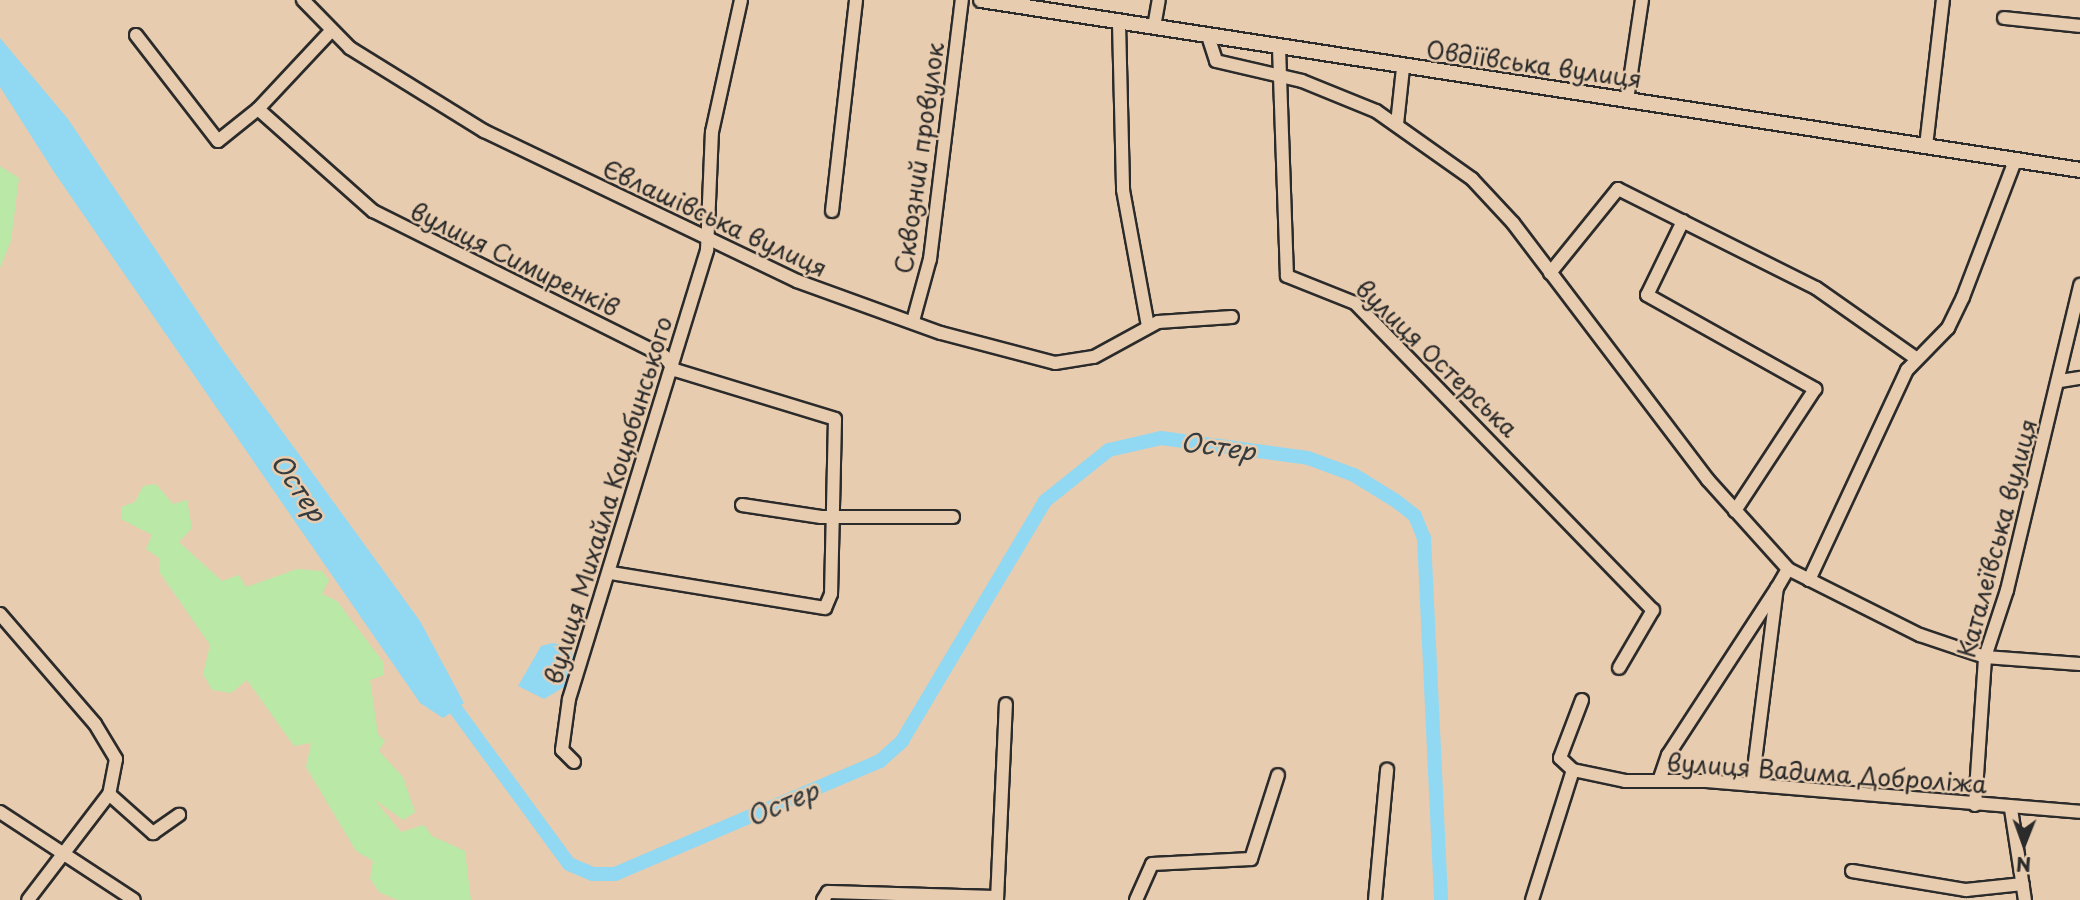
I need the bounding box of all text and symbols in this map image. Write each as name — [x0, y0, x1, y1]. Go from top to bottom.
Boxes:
street label: Овдіївська вулиця — [1424, 35, 1644, 93]
street label: Сквозний провулок — [889, 41, 949, 275]
street label: Євлашівська вулиця — [598, 153, 832, 283]
street label: вулиця Симиренків — [405, 196, 625, 322]
street label: вулиця Остерська — [1349, 273, 1525, 443]
street label: вулиця Михайла Коцюбинського — [538, 312, 678, 688]
street label: Каталеївська вулиця — [1951, 415, 2043, 661]
water label: Остер — [1178, 425, 1258, 467]
water label: Остер — [265, 447, 333, 527]
street label: вулиця Вадима Доброліжа — [1665, 747, 1989, 799]
water label: Остер — [741, 774, 823, 832]
north arrow — [1989, 809, 2059, 879]
text: N — [2016, 851, 2031, 879]

